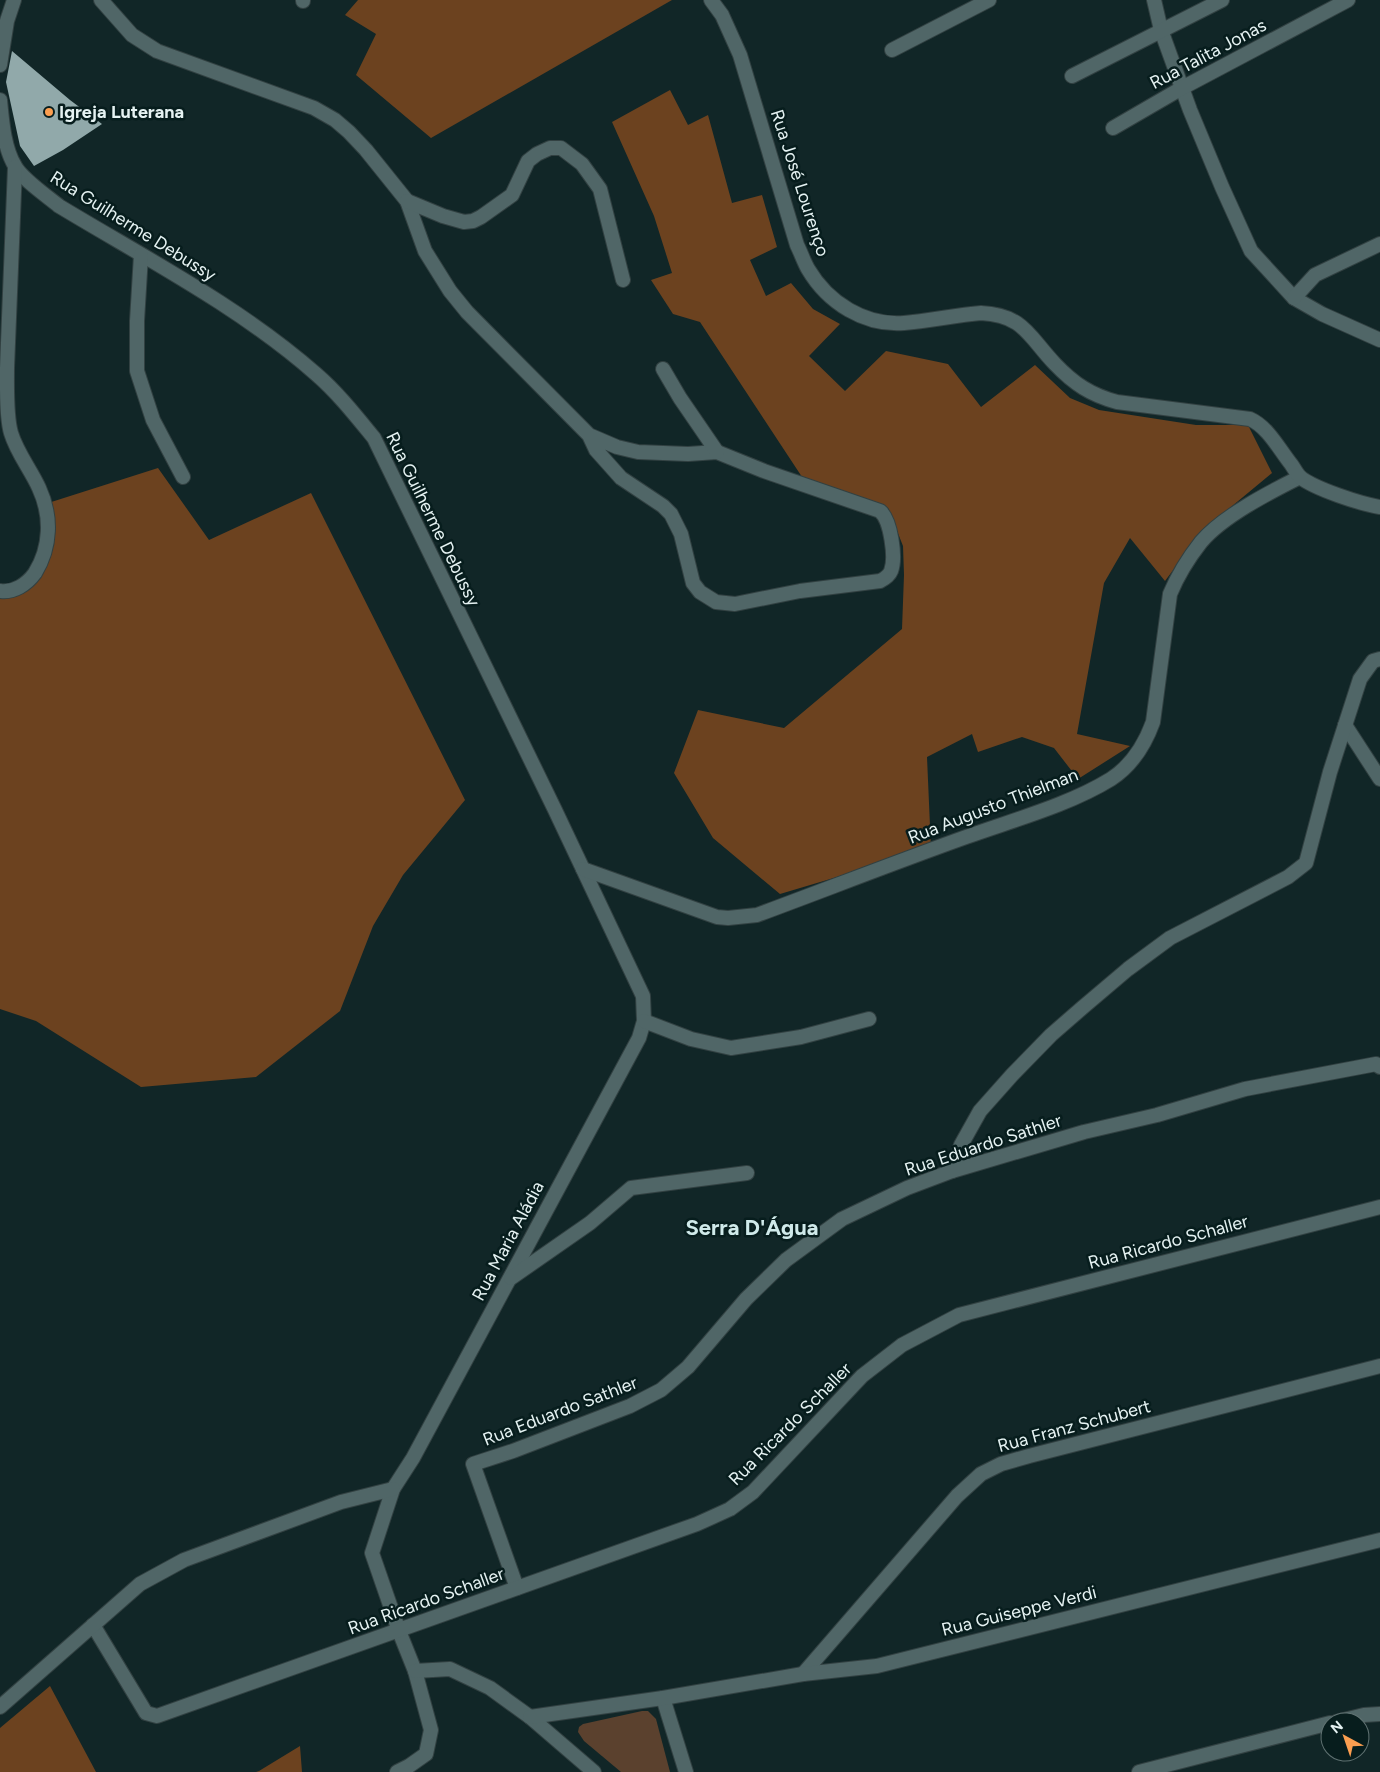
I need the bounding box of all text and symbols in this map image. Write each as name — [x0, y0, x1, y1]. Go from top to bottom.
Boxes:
street label: Rua Talita Jonas — [1146, 14, 1270, 94]
place label: Igreja Luterana — [59, 101, 184, 123]
marker: Igreja Luterana — [43, 106, 55, 118]
street label: Rua José Lourenço — [766, 107, 834, 259]
street label: Rua Guilherme Debussy — [46, 166, 220, 286]
street label: Rua Guilherme Debussy — [381, 428, 485, 610]
street label: Rua Augusto Thielman — [905, 763, 1081, 849]
street label: Rua Eduardo Sathler — [902, 1109, 1064, 1181]
street label: Rua Maria Aládia — [467, 1177, 549, 1305]
street label: Rua Ricardo Schaller — [1086, 1210, 1250, 1274]
district label: Serra D'Água — [685, 1214, 819, 1241]
street label: Rua Ricardo Schaller — [724, 1358, 856, 1490]
street label: Rua Eduardo Sathler — [480, 1371, 640, 1451]
street label: Rua Franz Schubert — [995, 1395, 1153, 1457]
street label: Rua Ricardo Schaller — [345, 1563, 507, 1639]
street label: Rua Guiseppe Verdi — [939, 1581, 1099, 1641]
north arrow — [1320, 1712, 1370, 1762]
text: N — [1327, 1717, 1347, 1737]

